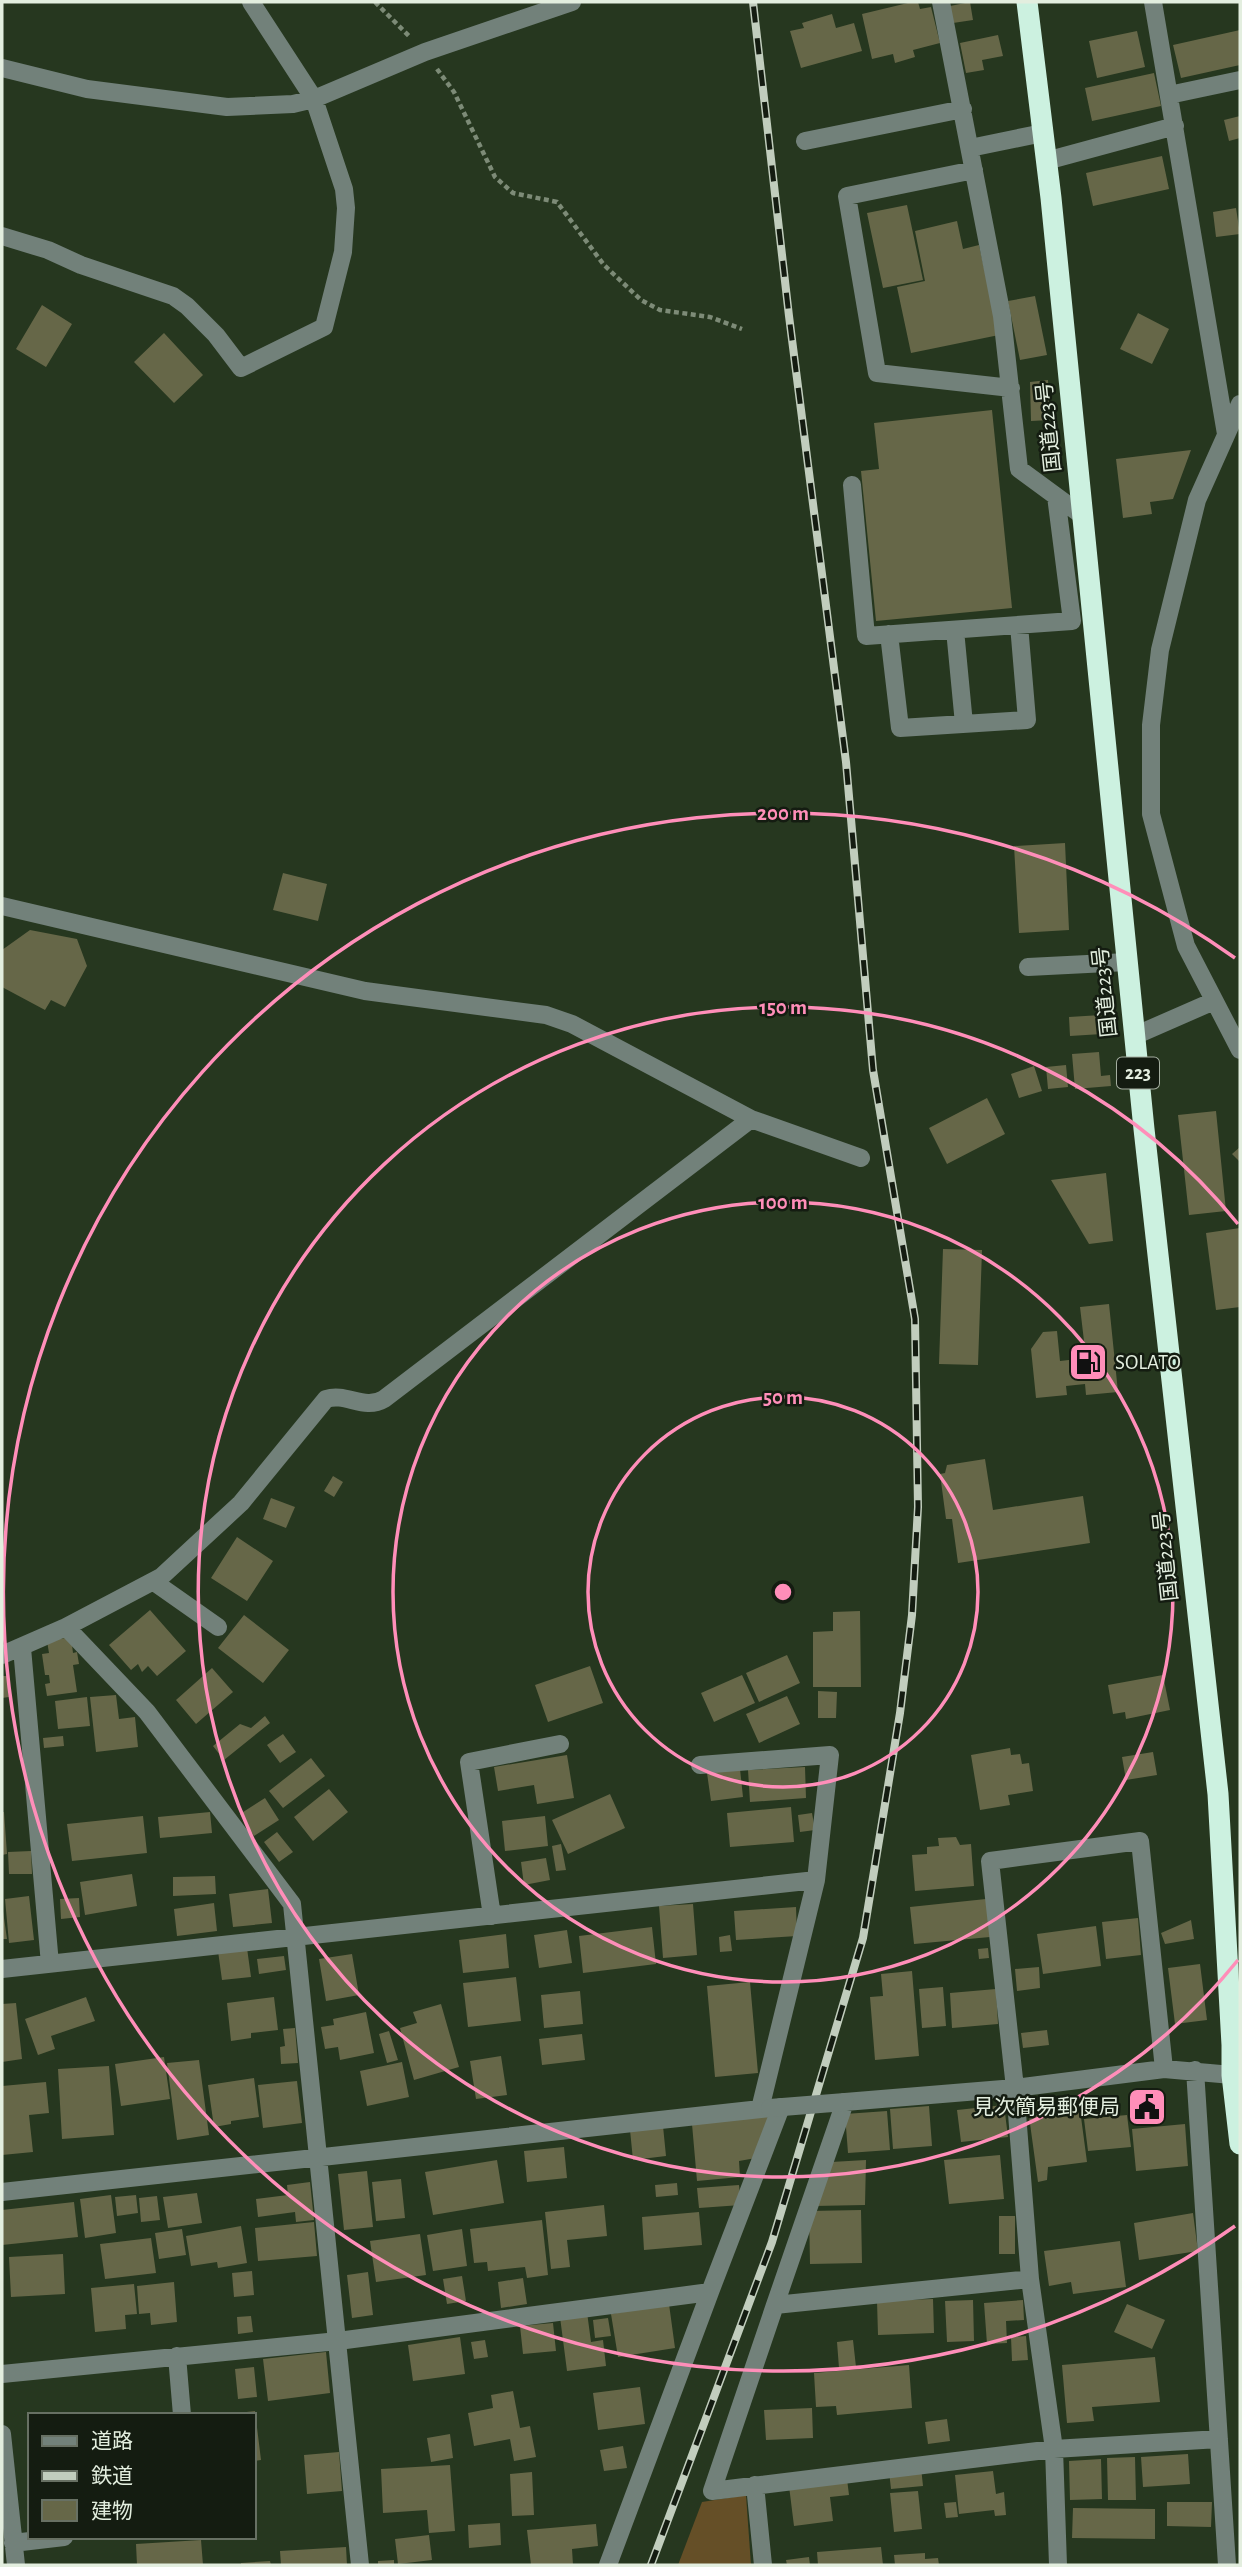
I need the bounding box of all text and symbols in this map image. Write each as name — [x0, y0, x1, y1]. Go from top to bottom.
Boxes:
street label: 国道223号 — [1033, 381, 1064, 473]
text: 200 m — [757, 803, 809, 824]
street label: 国道223号 — [1089, 946, 1120, 1038]
text: 150 m — [759, 997, 807, 1018]
road number: 223 — [1117, 1058, 1159, 1088]
text: 100 m — [758, 1192, 808, 1213]
fuel station icon: SOLATO — [1067, 1341, 1109, 1383]
place label: SOLATO — [1115, 1352, 1181, 1373]
text: 50 m — [763, 1387, 803, 1408]
street label: 国道223号 — [1150, 1510, 1181, 1602]
centre of rings — [771, 1580, 795, 1604]
public building icon: 見次簡易郵便局 — [1126, 2086, 1168, 2128]
place label: 見次簡易郵便局 — [973, 2096, 1120, 2118]
legend — [28, 2413, 256, 2539]
text: 道路 — [91, 2430, 133, 2452]
text: 鉄道 — [91, 2465, 133, 2487]
text: 建物 — [91, 2500, 133, 2522]

